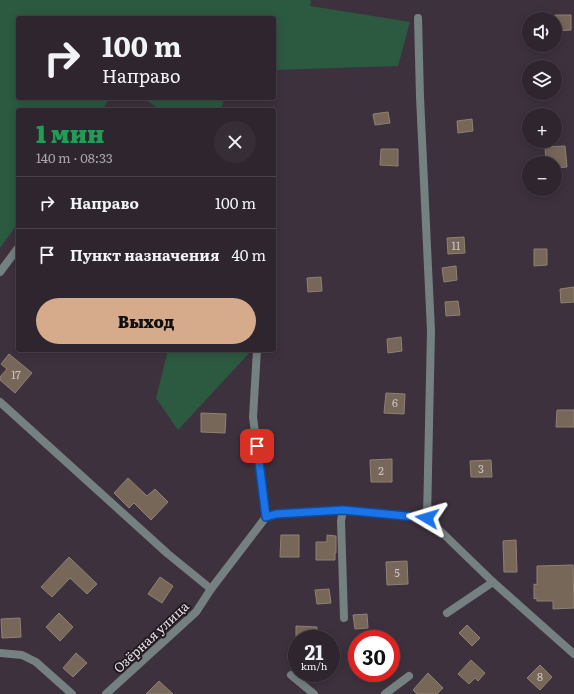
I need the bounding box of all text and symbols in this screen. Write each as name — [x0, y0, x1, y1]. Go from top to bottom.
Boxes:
map controls — [522, 12, 562, 196]
button: sound — [522, 12, 562, 52]
text: 100 m — [102, 24, 182, 66]
icon: right — [36, 32, 88, 84]
button: layers — [522, 60, 562, 100]
text: Направо — [102, 62, 180, 89]
button: + — [522, 108, 562, 148]
text: 1 мин — [36, 115, 104, 150]
button: close — [214, 121, 256, 163]
text: 140 m · 08:33 — [36, 148, 113, 167]
button: − — [522, 156, 562, 196]
text: Направо — [70, 191, 139, 214]
text: 100 m — [215, 191, 256, 214]
icon: right — [36, 192, 58, 214]
house number: 11 — [452, 237, 461, 253]
text: Пункт назначения — [70, 243, 220, 266]
text: 40 m — [232, 243, 266, 266]
icon: arrive — [36, 244, 58, 266]
button: Выход — [36, 298, 256, 344]
house number: 17 — [11, 366, 21, 382]
house number: 6 — [392, 394, 398, 410]
pin — [240, 429, 274, 463]
icon: arrive — [246, 435, 268, 457]
house number: 3 — [478, 460, 484, 476]
house number: 2 — [378, 462, 384, 478]
position arrow — [406, 497, 448, 539]
house number: 5 — [394, 564, 400, 580]
street label: Озёрная улица — [109, 597, 193, 677]
speed limit sign: 30 — [348, 630, 400, 682]
text: 21 — [304, 636, 324, 666]
text: km/h — [301, 658, 327, 673]
house number: 8 — [537, 668, 543, 684]

